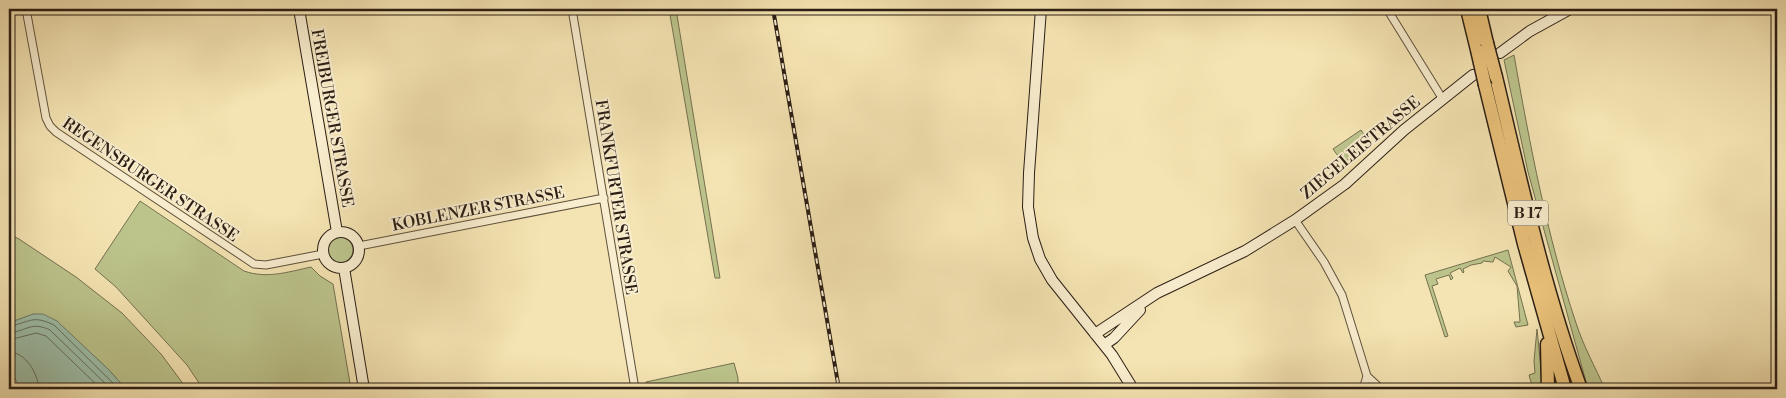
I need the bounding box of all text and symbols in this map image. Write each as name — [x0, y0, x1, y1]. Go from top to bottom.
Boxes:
street label: FREIBURGER STRASSE — [306, 27, 358, 209]
street label: ZIEGELEISTRASSE — [1297, 92, 1424, 204]
street label: FRANKFURTER STRASSE — [591, 98, 641, 296]
street label: REGENSBURGER STRASSE — [58, 113, 242, 246]
street label: KOBLENZER STRASSE — [390, 182, 566, 236]
road number: B 17 — [1508, 200, 1548, 226]

